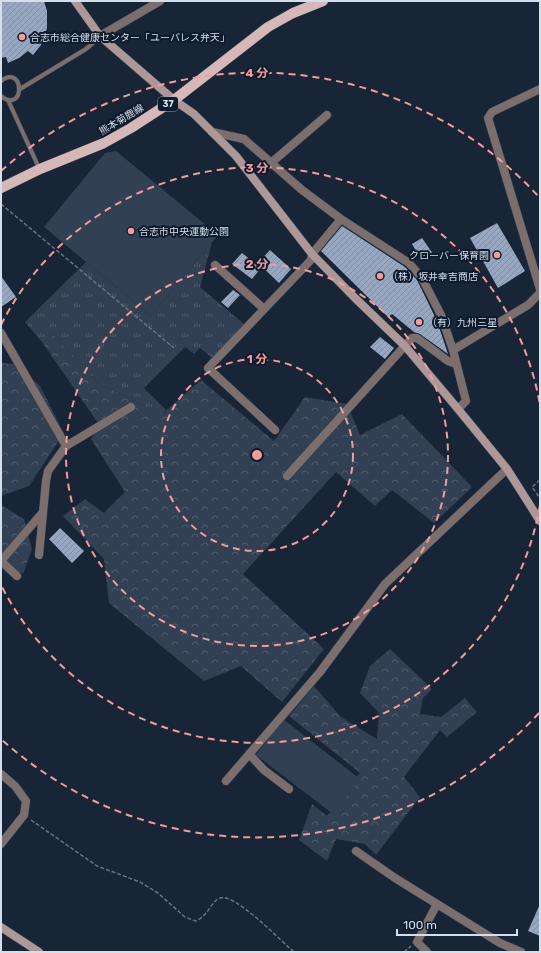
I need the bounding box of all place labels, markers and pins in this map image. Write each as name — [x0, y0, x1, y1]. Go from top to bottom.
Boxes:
marker: 合志市総合健康センター「ユーパレス弁天」 — [17, 32, 27, 42]
place label: 合志市総合健康センター「ユーパレス弁天」 — [30, 32, 230, 44]
marker: 合志市中央運動公園 — [126, 226, 136, 236]
place label: 合志市中央運動公園 — [139, 226, 229, 238]
place label: クローバー保育園 — [409, 250, 489, 262]
marker: クローバー保育園 — [492, 250, 502, 260]
marker: （株）坂井幸吉商店 — [375, 271, 385, 281]
place label: （株）坂井幸吉商店 — [388, 271, 478, 283]
marker: （有）九州三星 — [414, 317, 424, 327]
place label: （有）九州三星 — [427, 317, 497, 329]
centre of rings — [250, 448, 264, 462]

